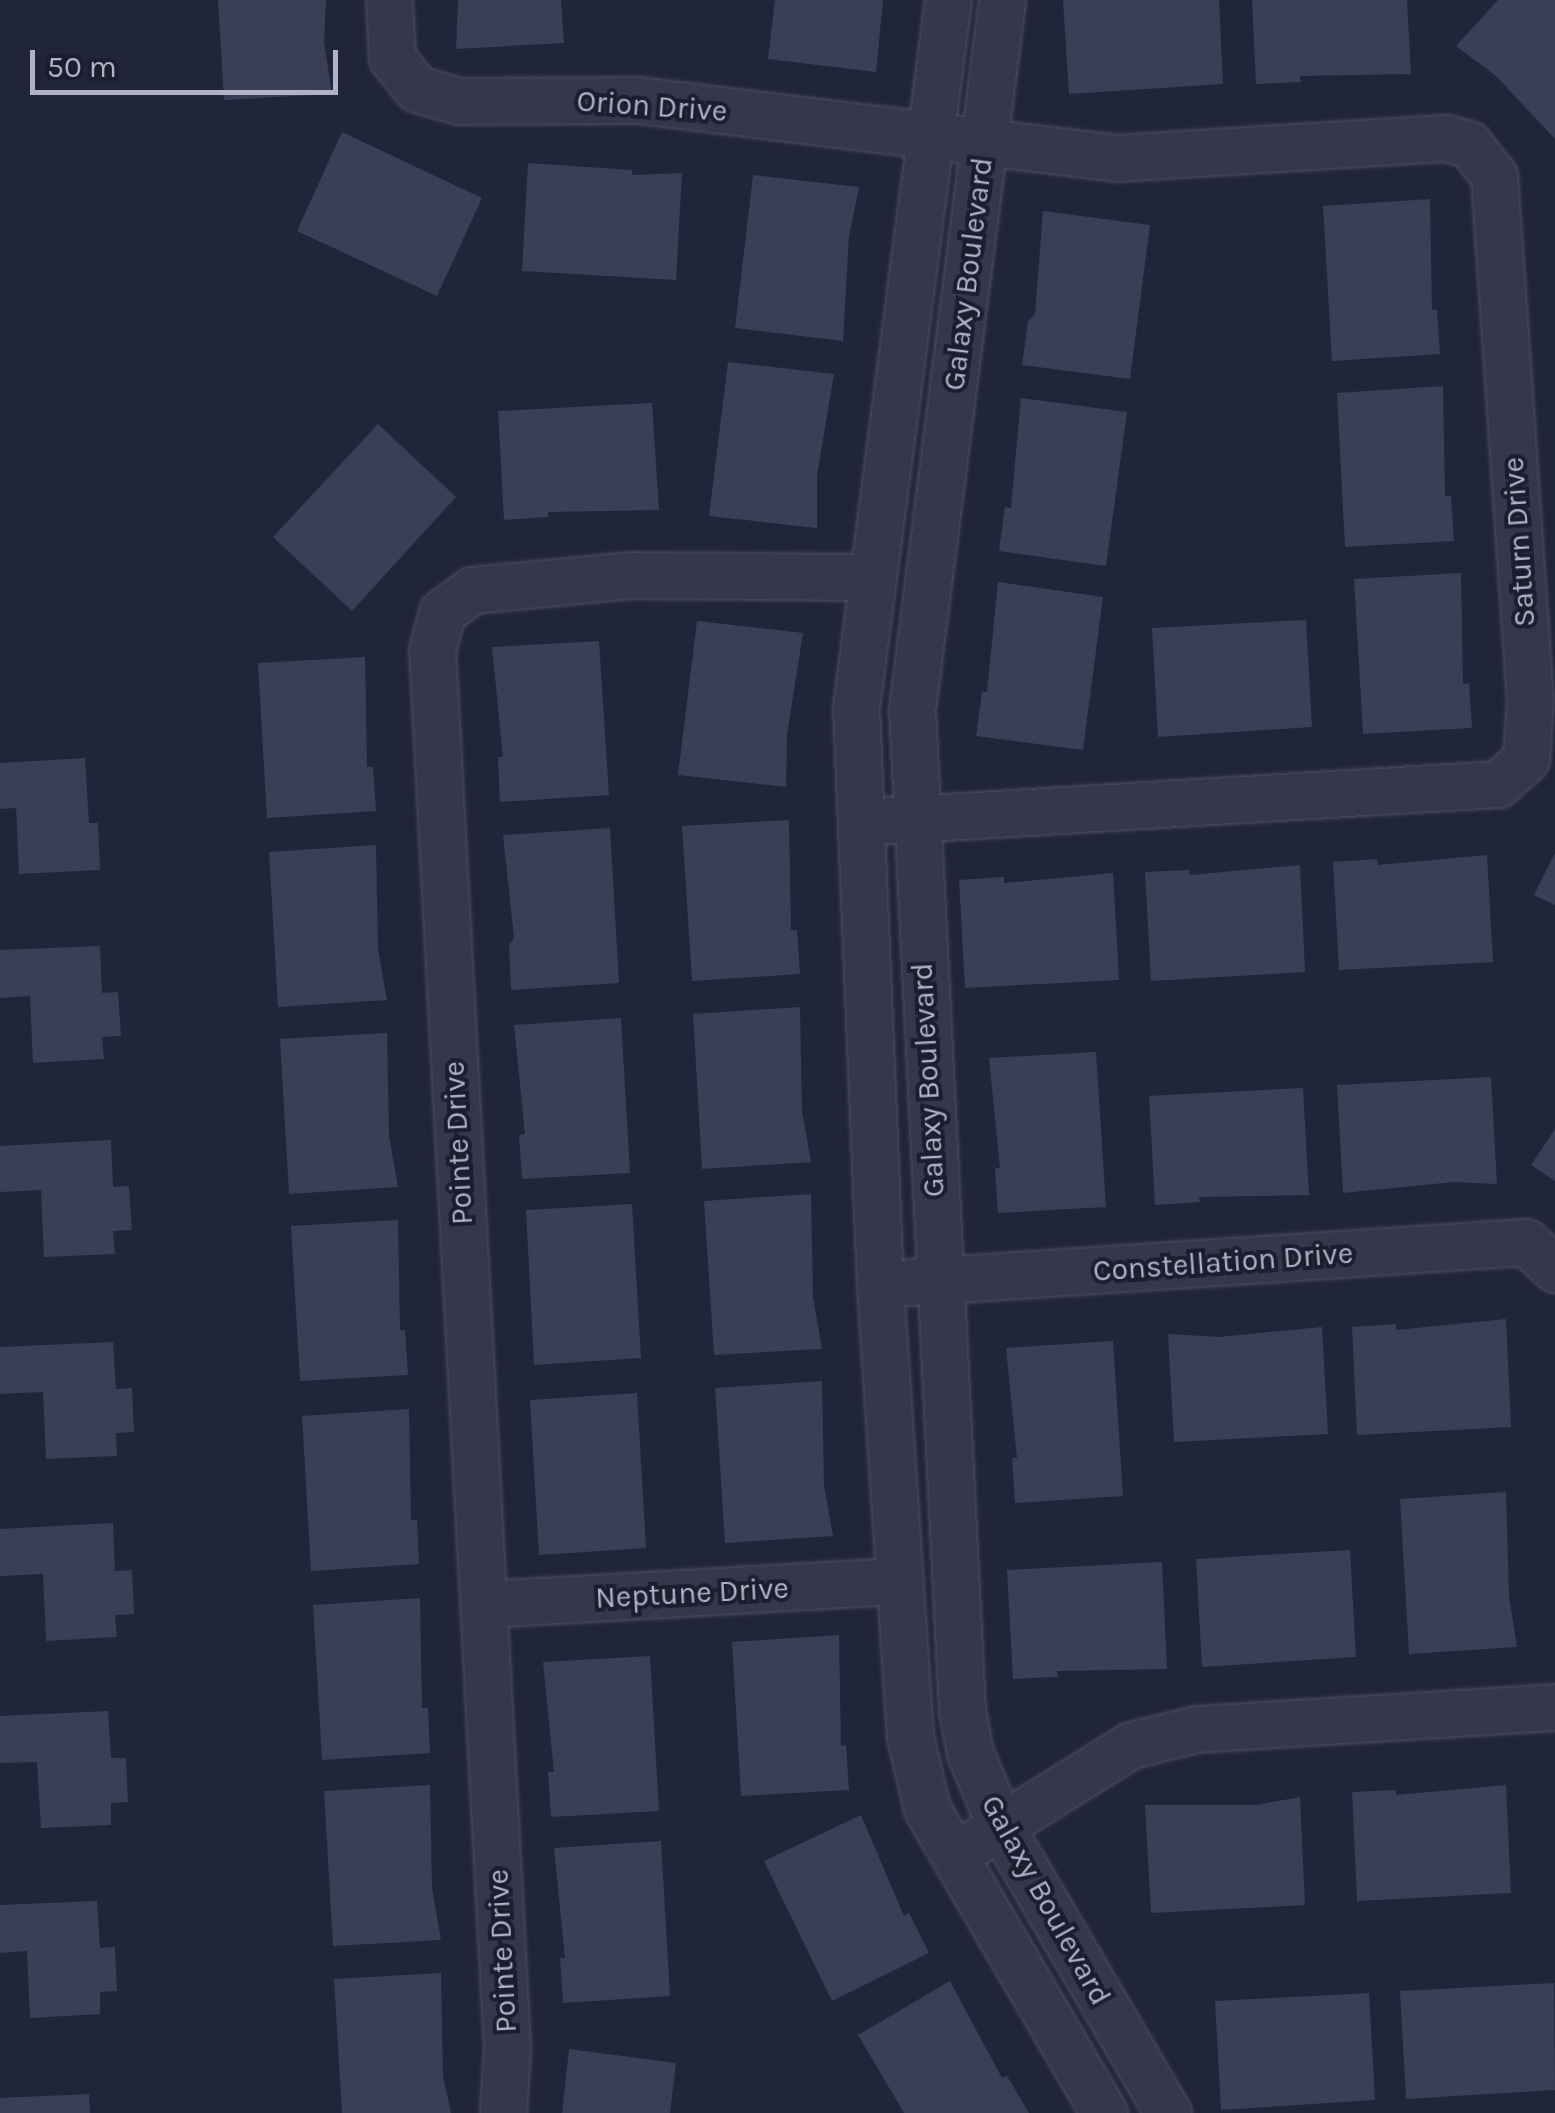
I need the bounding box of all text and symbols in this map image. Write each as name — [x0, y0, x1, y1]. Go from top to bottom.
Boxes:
scale bar — [35, 30, 342, 92]
text: 50 m — [47, 49, 117, 85]
street label: Orion Drive — [576, 83, 728, 129]
street label: Galaxy Boulevard — [936, 155, 1000, 393]
street label: Saturn Drive — [1495, 456, 1543, 628]
street label: Galaxy Boulevard — [904, 962, 952, 1198]
street label: Pointe Drive — [436, 1060, 480, 1226]
street label: Constellation Drive — [1092, 1235, 1354, 1289]
street label: Neptune Drive — [594, 1570, 790, 1616]
street label: Galaxy Boulevard — [973, 1789, 1119, 2011]
street label: Pointe Drive — [480, 1868, 524, 2034]

